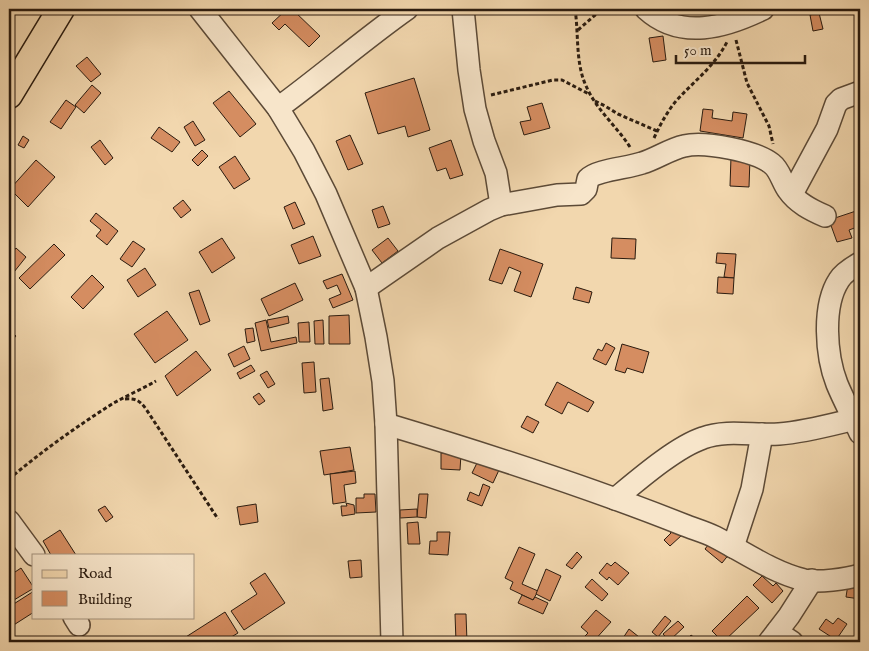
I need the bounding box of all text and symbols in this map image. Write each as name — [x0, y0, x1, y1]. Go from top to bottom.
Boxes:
scale bar — [676, 32, 805, 64]
text: 50 m — [684, 41, 712, 60]
legend — [32, 554, 195, 618]
text: Road — [78, 564, 113, 583]
text: Building — [78, 590, 133, 609]

